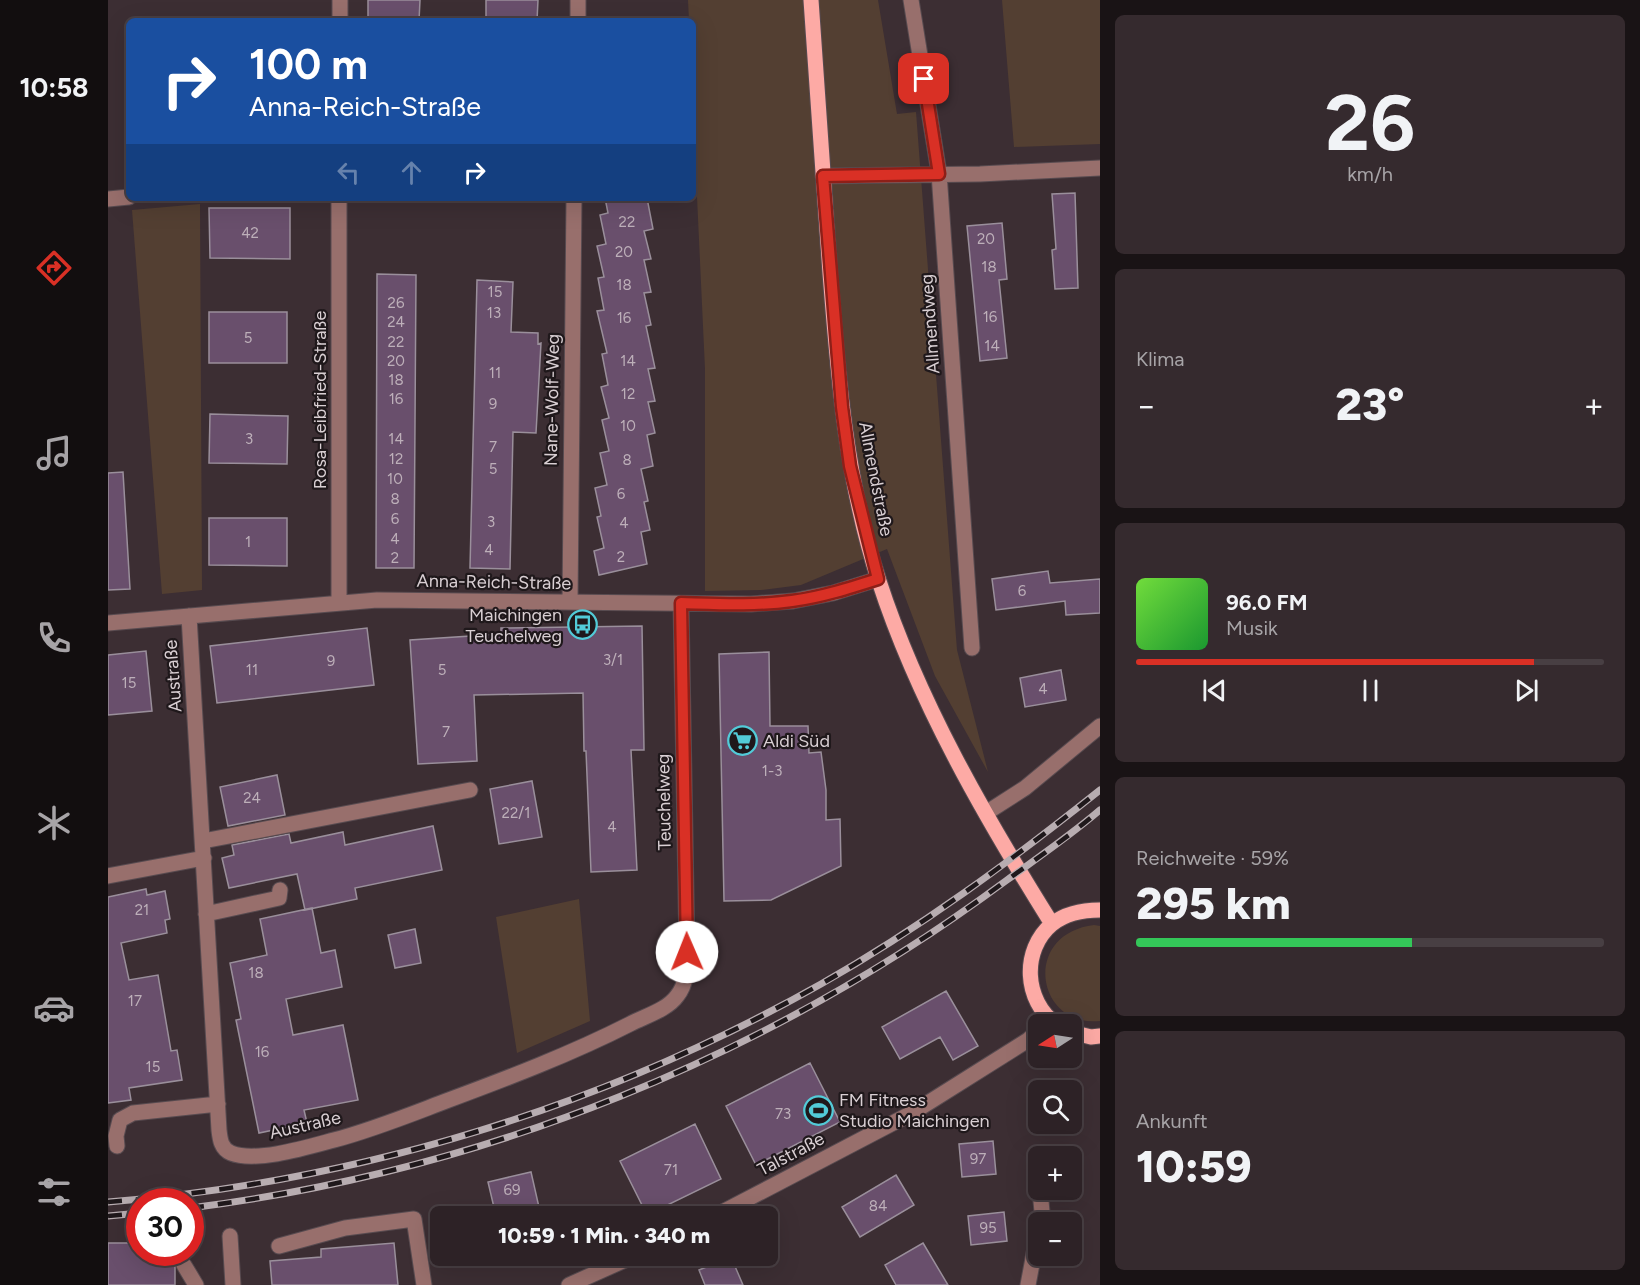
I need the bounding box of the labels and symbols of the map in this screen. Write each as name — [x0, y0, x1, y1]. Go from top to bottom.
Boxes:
pin — [898, 53, 949, 104]
house number: 22 — [619, 213, 635, 231]
house number: 42 — [241, 224, 259, 242]
house number: 20 — [977, 230, 995, 248]
house number: 20 — [615, 243, 633, 261]
house number: 18 — [981, 258, 997, 276]
street label: Allmendweg — [916, 273, 944, 375]
house number: 18 — [616, 276, 632, 294]
house number: 15 — [488, 283, 502, 301]
house number: 26 — [388, 294, 405, 312]
house number: 13 — [487, 304, 501, 322]
house number: 16 — [983, 308, 998, 326]
house number: 16 — [617, 309, 632, 327]
street label: Rosa-Leibfried-Straße — [309, 311, 331, 489]
house number: 24 — [387, 313, 405, 331]
house number: 5 — [244, 329, 252, 347]
house number: 22 — [388, 333, 404, 351]
street label: Nane-Wolf-Weg — [540, 334, 564, 466]
house number: 14 — [984, 337, 1000, 355]
house number: 20 — [387, 352, 405, 370]
house number: 14 — [620, 352, 636, 370]
house number: 11 — [489, 364, 501, 382]
house number: 18 — [388, 371, 404, 389]
house number: 12 — [621, 385, 635, 403]
house number: 16 — [389, 390, 404, 408]
house number: 9 — [489, 395, 497, 413]
house number: 10 — [620, 417, 636, 435]
street label: Allmendstraße — [854, 420, 898, 538]
house number: 3 — [245, 430, 253, 448]
house number: 14 — [388, 430, 404, 448]
house number: 7 — [489, 438, 497, 456]
house number: 12 — [389, 450, 403, 468]
house number: 8 — [622, 451, 632, 469]
house number: 5 — [489, 460, 497, 478]
house number: 10 — [387, 470, 403, 488]
house number: 6 — [617, 485, 626, 503]
house number: 8 — [390, 490, 400, 508]
house number: 6 — [391, 510, 400, 528]
house number: 3 — [487, 513, 495, 531]
house number: 4 — [619, 514, 629, 532]
house number: 4 — [390, 530, 400, 548]
house number: 1 — [245, 533, 251, 551]
house number: 4 — [484, 541, 494, 559]
house number: 2 — [617, 548, 625, 566]
house number: 2 — [391, 549, 399, 567]
street label: Anna-Reich-Straße — [417, 570, 572, 594]
house number: 6 — [1018, 582, 1027, 600]
place label: Maichingen Teuchelweg — [465, 604, 562, 647]
bus stop icon: Maichingen Teuchelweg — [567, 609, 599, 641]
street label: Austraße — [159, 639, 187, 713]
house number: 3/1 — [603, 651, 623, 669]
house number: 9 — [327, 652, 335, 670]
house number: 11 — [246, 661, 258, 679]
house number: 5 — [438, 661, 446, 679]
house number: 15 — [122, 674, 136, 692]
house number: 4 — [1038, 680, 1048, 698]
house number: 7 — [442, 723, 450, 741]
supermarket icon: Aldi Süd — [726, 725, 758, 757]
place label: Aldi Süd — [763, 730, 830, 752]
street label: Teuchelweg — [652, 754, 676, 850]
house number: 1-3 — [762, 762, 782, 780]
house number: 24 — [243, 789, 261, 807]
house number: 22/1 — [502, 804, 530, 822]
house number: 4 — [607, 818, 617, 836]
house number: 21 — [135, 901, 149, 919]
position arrow — [655, 920, 719, 984]
house number: 18 — [248, 964, 264, 982]
house number: 17 — [128, 992, 142, 1010]
north arrow — [1028, 1014, 1082, 1068]
house number: 16 — [255, 1043, 270, 1061]
house number: 15 — [146, 1058, 160, 1076]
place label: FM Fitness Studio Maichingen — [839, 1089, 990, 1132]
sports icon: FM Fitness Studio Maichingen — [802, 1094, 834, 1126]
house number: 73 — [775, 1105, 791, 1123]
street label: Austraße — [267, 1106, 343, 1144]
street label: Talstraße — [754, 1127, 828, 1181]
house number: 97 — [970, 1150, 986, 1168]
house number: 71 — [664, 1161, 678, 1179]
house number: 69 — [504, 1181, 520, 1199]
speed limit sign: 30 — [126, 1188, 204, 1266]
house number: 84 — [869, 1197, 887, 1215]
house number: 95 — [979, 1219, 997, 1237]

